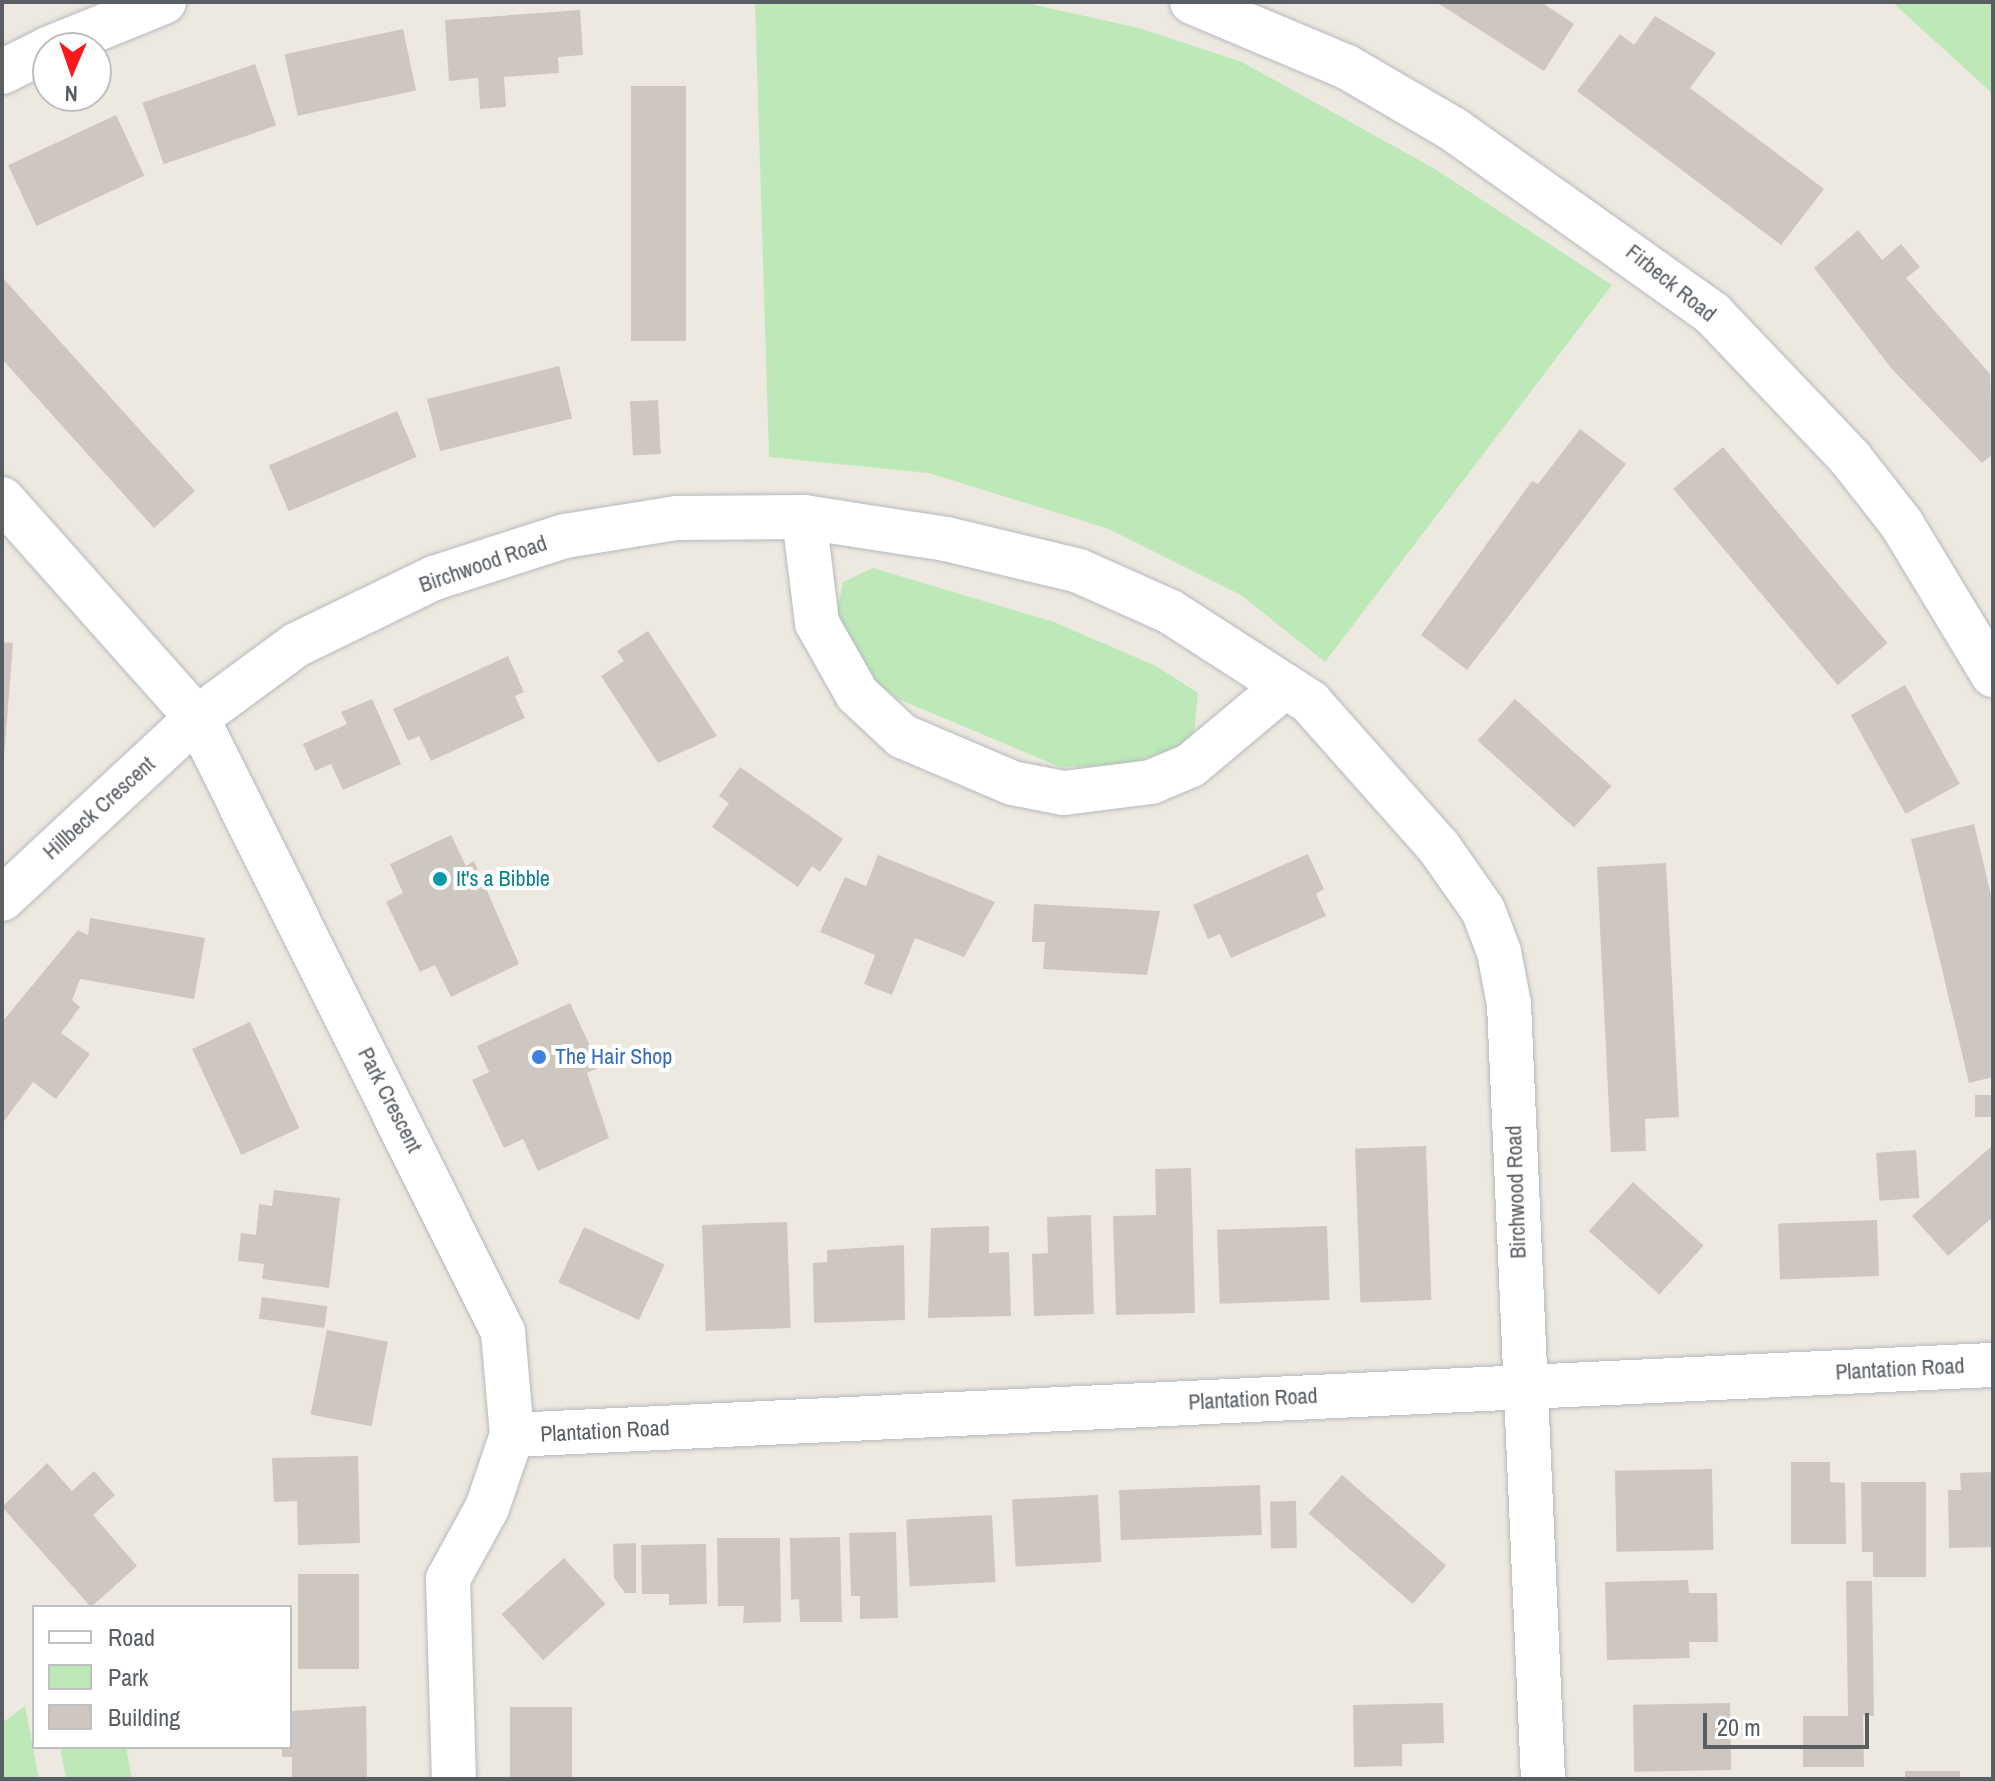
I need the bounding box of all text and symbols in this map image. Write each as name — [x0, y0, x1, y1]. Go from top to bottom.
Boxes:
north arrow — [32, 32, 112, 112]
text: N — [64, 79, 78, 109]
street label: Firbeck Road — [1621, 239, 1721, 327]
street label: Birchwood Road — [416, 530, 550, 598]
street label: Hillbeck Crescent — [38, 751, 160, 865]
place label: It's a Bibble — [456, 866, 550, 892]
marker: It's a Bibble — [431, 870, 449, 888]
street label: Park Crescent — [352, 1043, 428, 1157]
place label: The Hair Shop — [555, 1044, 672, 1070]
marker: The Hair Shop — [530, 1048, 548, 1066]
street label: Birchwood Road — [1500, 1125, 1532, 1259]
street label: Plantation Road — [1835, 1352, 1965, 1386]
street label: Plantation Road — [1188, 1382, 1318, 1416]
street label: Plantation Road — [540, 1414, 670, 1448]
legend — [32, 1605, 292, 1749]
text: Road — [108, 1621, 155, 1653]
text: Park — [108, 1661, 148, 1693]
scale bar — [1707, 1697, 1873, 1747]
text: Building — [108, 1701, 180, 1733]
text: 20 m — [1717, 1711, 1761, 1743]

